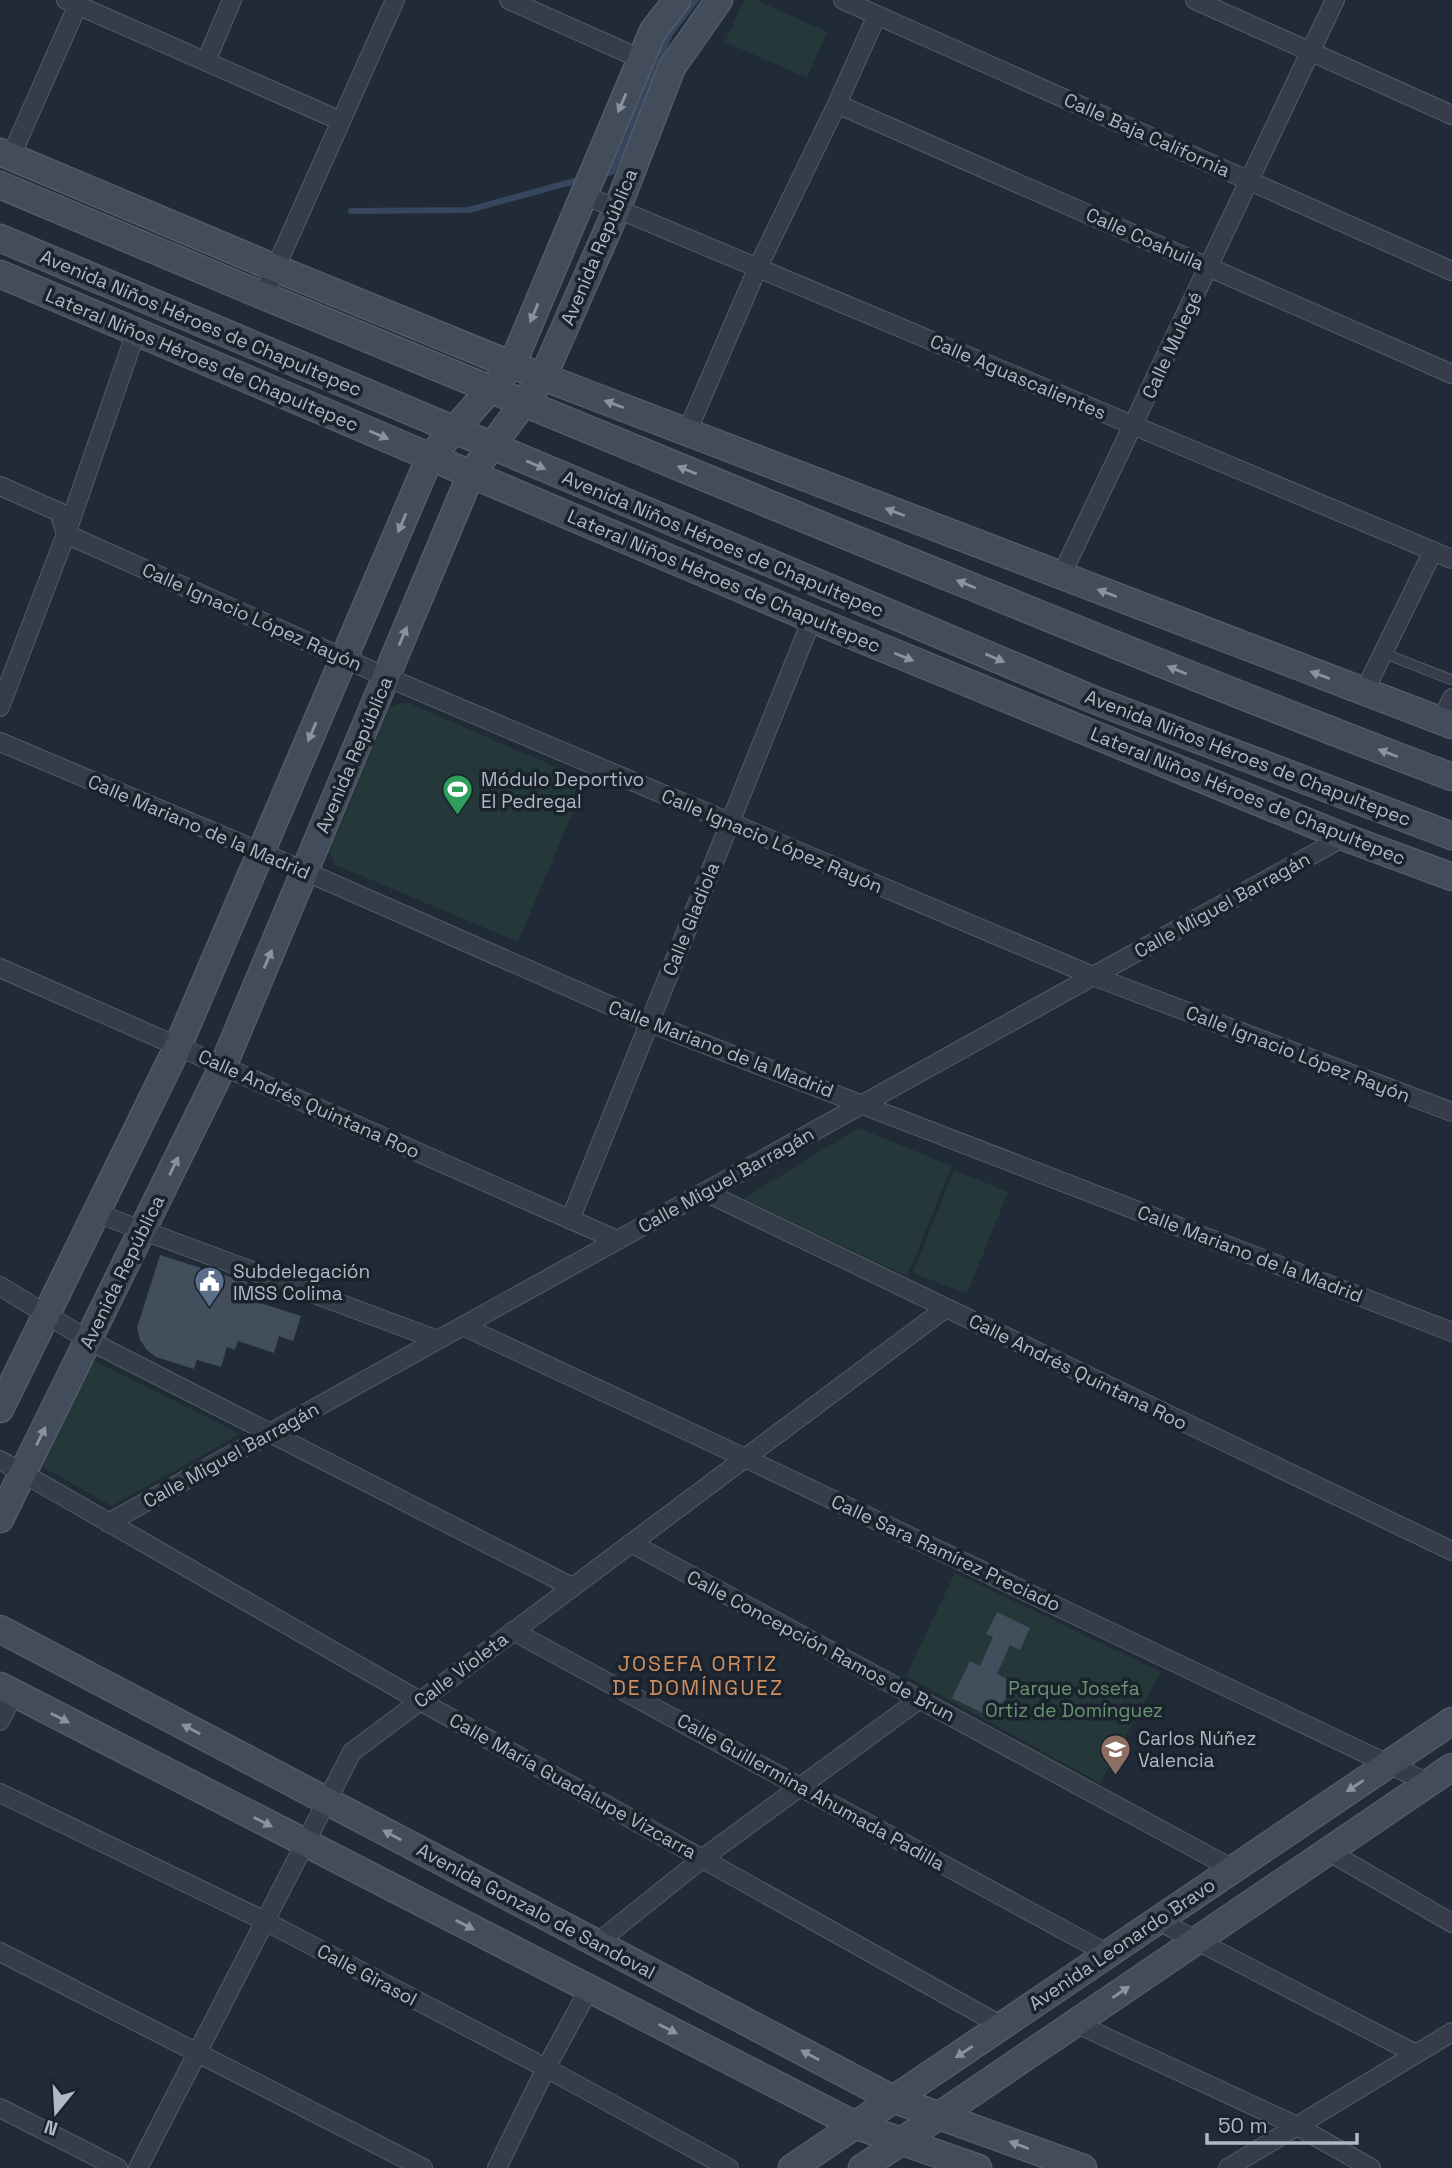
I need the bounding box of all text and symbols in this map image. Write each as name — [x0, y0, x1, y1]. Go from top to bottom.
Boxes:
street label: Calle Baja California — [1060, 87, 1234, 183]
one-way arrow — [617, 93, 628, 114]
street label: Avenida República — [555, 165, 643, 329]
street label: Calle Coahuila — [1082, 202, 1208, 276]
street label: Avenida Niños Héroes de Chapultepec — [36, 244, 366, 402]
street label: Lateral Niños Héroes de Chapultepec — [42, 283, 362, 437]
street label: Calle Mulegé — [1136, 287, 1208, 403]
one-way arrow — [528, 303, 540, 323]
street label: Calle Aguascalientes — [926, 329, 1110, 425]
one-way arrow — [603, 399, 624, 410]
one-way arrow — [368, 430, 389, 441]
one-way arrow — [526, 460, 547, 471]
street label: Avenida Niños Héroes de Chapultepec — [558, 465, 888, 623]
one-way arrow — [677, 465, 698, 476]
street label: Lateral Niños Héroes de Chapultepec — [564, 504, 884, 658]
one-way arrow — [884, 506, 905, 517]
one-way arrow — [396, 513, 408, 533]
street label: Calle Ignacio López Rayón — [138, 557, 366, 677]
one-way arrow — [956, 578, 976, 590]
one-way arrow — [1097, 588, 1118, 599]
one-way arrow — [397, 626, 409, 646]
one-way arrow — [894, 651, 914, 663]
one-way arrow — [984, 653, 1005, 664]
one-way arrow — [1166, 664, 1187, 675]
one-way arrow — [1309, 669, 1330, 680]
street label: Avenida República — [310, 673, 398, 837]
street label: Avenida Niños Héroes de Chapultepec — [1081, 684, 1415, 832]
street label: Lateral Niños Héroes de Chapultepec — [1087, 721, 1409, 871]
one-way arrow — [306, 722, 317, 743]
one-way arrow — [1378, 748, 1399, 759]
place label: Módulo Deportivo El Pedregal — [481, 767, 644, 814]
street label: Calle Mariano de la Madrid — [84, 769, 314, 885]
sports icon: Módulo Deportivo El Pedregal — [441, 773, 475, 817]
street label: Calle Ignacio López Rayón — [658, 783, 886, 899]
street label: Calle Miguel Barragán — [1130, 846, 1314, 964]
street label: Calle Gladiola — [657, 858, 725, 980]
one-way arrow — [262, 949, 274, 969]
street label: Calle Mariano de la Madrid — [605, 994, 837, 1104]
street label: Calle Ignacio López Rayón — [1182, 1000, 1414, 1108]
street label: Calle Andrés Quintana Roo — [194, 1044, 424, 1164]
street label: Calle Miguel Barragán — [634, 1121, 818, 1239]
one-way arrow — [168, 1156, 180, 1176]
street label: Avenida República — [74, 1191, 170, 1353]
street label: Calle Mariano de la Madrid — [1134, 1199, 1366, 1309]
place label: Subdelegación IMSS Colima — [233, 1259, 370, 1306]
public building icon: Subdelegación IMSS Colima — [193, 1265, 227, 1309]
street label: Calle Andrés Quintana Roo — [965, 1308, 1191, 1436]
street label: Calle Miguel Barragán — [139, 1396, 323, 1514]
one-way arrow — [35, 1426, 47, 1446]
street label: Calle Sara Ramírez Preciado — [827, 1489, 1065, 1617]
street label: Calle Concepción Ramos de Brun — [682, 1564, 960, 1728]
street label: Calle Violeta — [409, 1626, 513, 1714]
district label: JOSEFA ORTIZ DE DOMÍNGUEZ — [612, 1650, 784, 1701]
park label: Parque Josefa Ortiz de Domínguez — [985, 1676, 1163, 1723]
street label: Calle María Guadalupe Vizcarra — [445, 1707, 701, 1865]
street label: Calle Guillermina Ahumada Padilla — [673, 1708, 949, 1876]
one-way arrow — [50, 1712, 70, 1723]
one-way arrow — [181, 1724, 201, 1735]
place label: Carlos Núñez Valencia — [1138, 1726, 1256, 1773]
school or university icon: Carlos Núñez Valencia — [1098, 1732, 1132, 1776]
one-way arrow — [1346, 1779, 1364, 1793]
one-way arrow — [253, 1815, 273, 1827]
one-way arrow — [382, 1830, 402, 1841]
street label: Avenida Gonzalo de Sandoval — [412, 1837, 660, 1985]
street label: Avenida Leonardo Bravo — [1024, 1872, 1220, 2016]
one-way arrow — [455, 1920, 475, 1931]
street label: Calle Girasol — [313, 1938, 421, 2012]
one-way arrow — [1112, 1985, 1130, 1999]
one-way arrow — [658, 2023, 677, 2035]
one-way arrow — [954, 2045, 974, 2058]
one-way arrow — [800, 2050, 820, 2061]
north arrow — [21, 2077, 91, 2147]
scale bar — [1207, 2102, 1358, 2146]
text: 50 m — [1218, 2112, 1268, 2139]
text: N — [41, 2114, 61, 2142]
one-way arrow — [1008, 2139, 1029, 2150]

